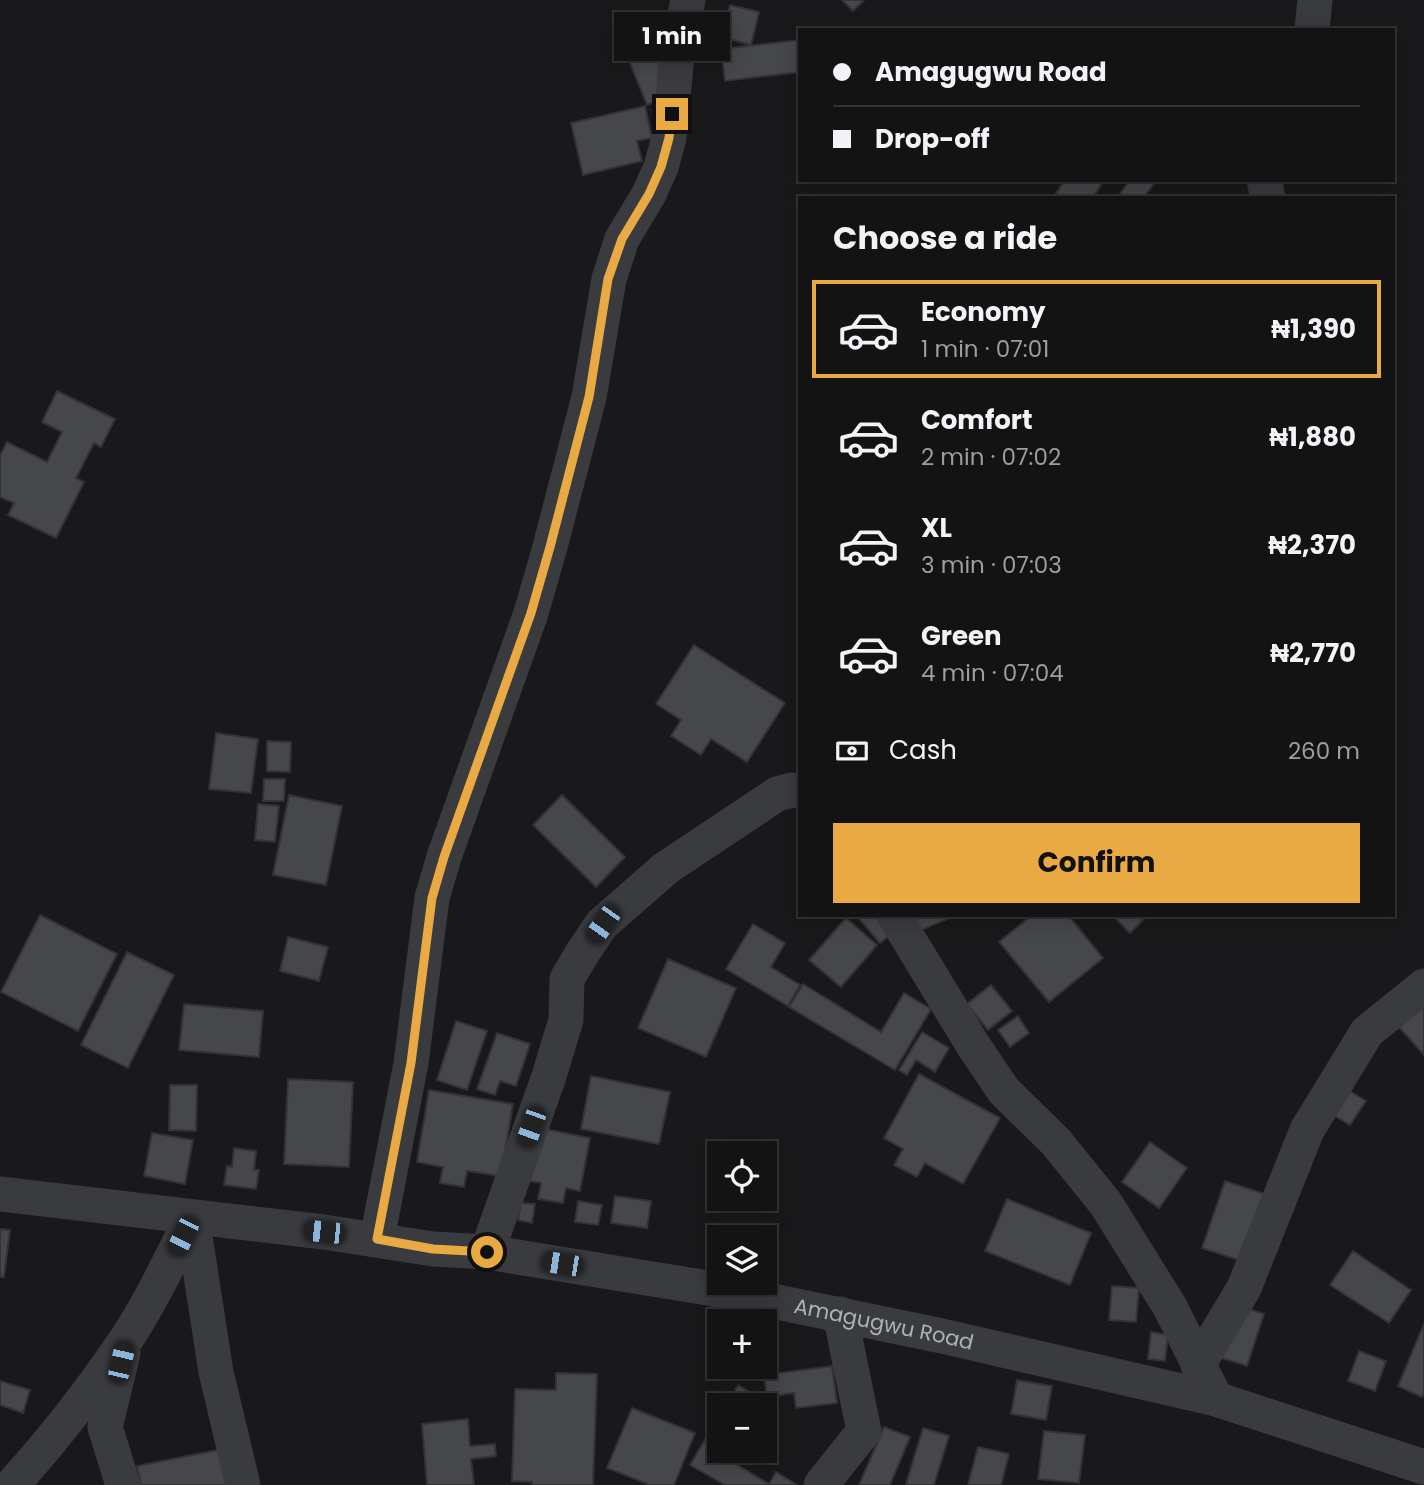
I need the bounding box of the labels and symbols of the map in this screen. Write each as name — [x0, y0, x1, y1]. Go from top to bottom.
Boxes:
callout: 1 min — [614, 12, 730, 61]
route end — [656, 98, 688, 130]
car — [583, 901, 624, 947]
car — [514, 1104, 549, 1150]
car — [165, 1213, 202, 1259]
car — [303, 1219, 346, 1245]
route start — [471, 1236, 503, 1268]
car — [540, 1250, 585, 1278]
street label: Amagugwu Road — [791, 1291, 977, 1357]
car — [107, 1339, 136, 1385]

